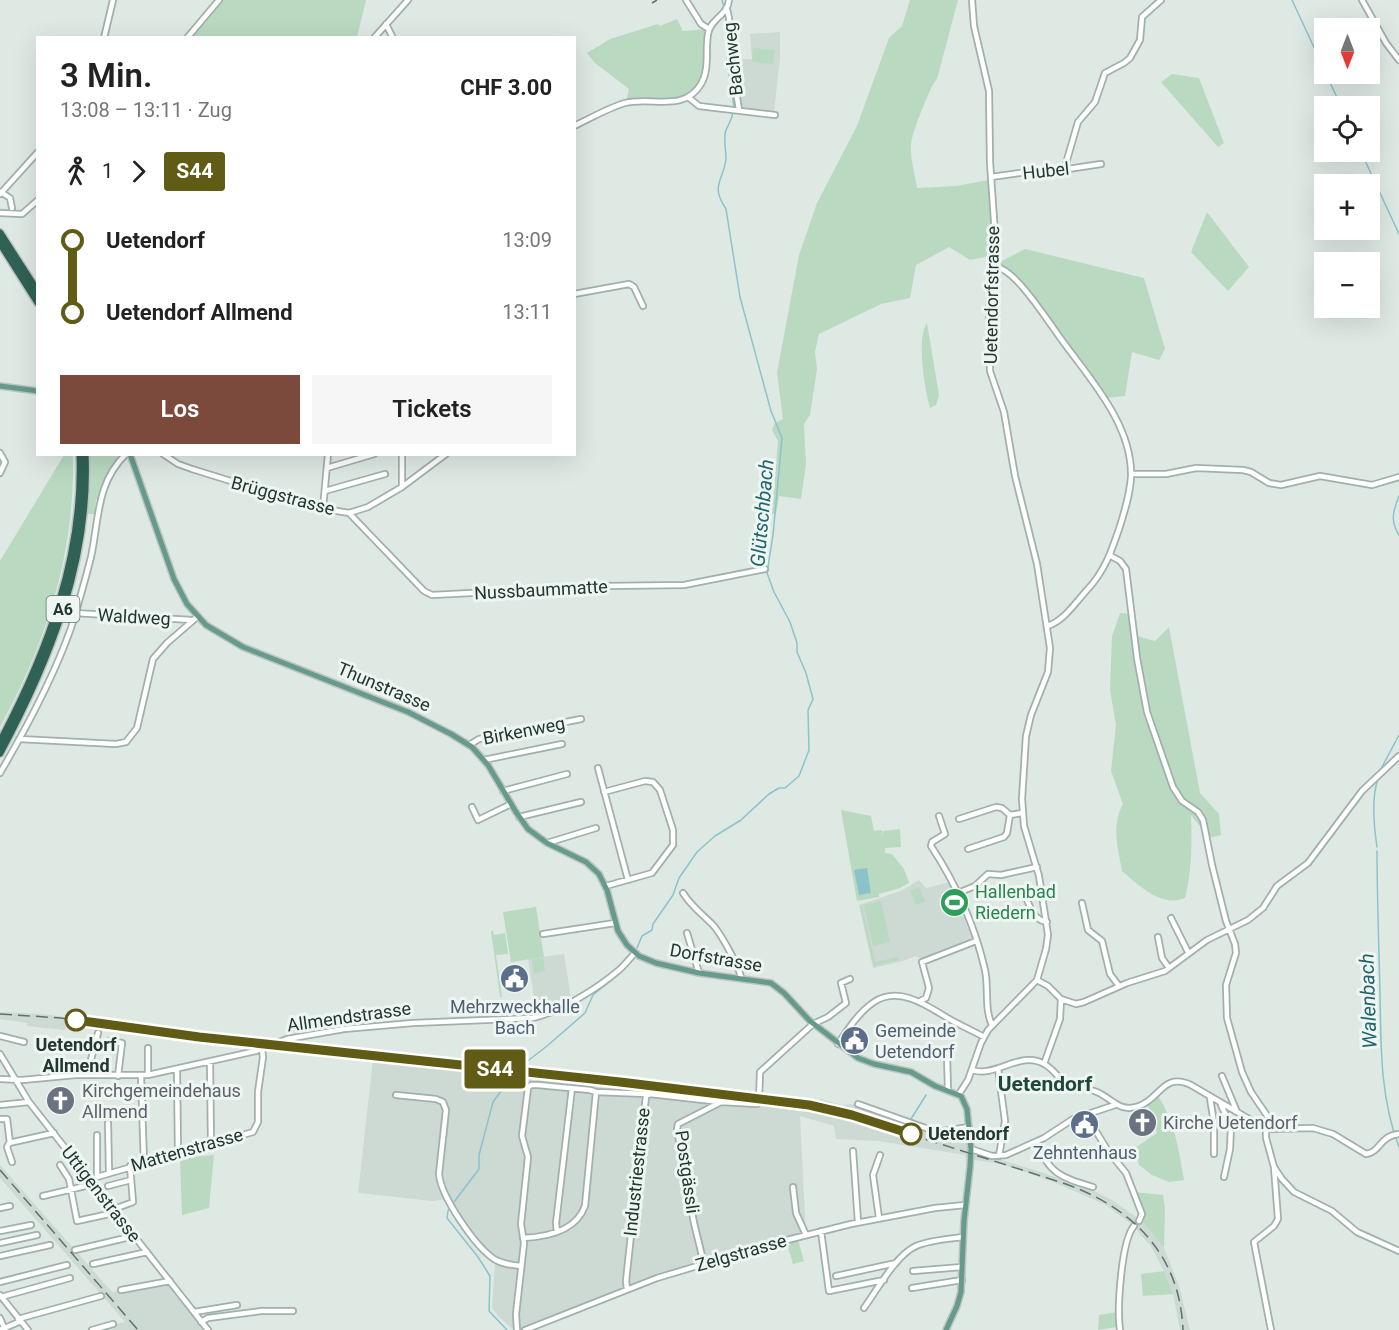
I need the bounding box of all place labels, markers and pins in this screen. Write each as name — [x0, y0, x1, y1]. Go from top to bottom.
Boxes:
place label: Hallenbad Riedern — [975, 881, 1056, 923]
sports icon: Hallenbad Riedern — [938, 886, 970, 918]
public building icon: Mehrzweckhalle Bach — [499, 962, 531, 994]
place label: Mehrzweckhalle Bach — [450, 996, 580, 1038]
marker: Uetendorf Allmend — [65, 1009, 87, 1031]
place label: Gemeinde Uetendorf — [875, 1020, 956, 1062]
public building icon: Gemeinde Uetendorf — [838, 1025, 870, 1057]
place label: Uetendorf Allmend — [36, 1034, 117, 1076]
place label: Kirchgemeindehaus Allmend — [82, 1080, 241, 1122]
church icon: Kirchgemeindehaus Allmend — [45, 1085, 77, 1117]
church icon: Kirche Uetendorf — [1126, 1107, 1158, 1139]
public building icon: Zehntenhaus — [1069, 1108, 1101, 1140]
place label: Kirche Uetendorf — [1163, 1112, 1298, 1133]
marker: Uetendorf — [900, 1123, 922, 1145]
place label: Uetendorf — [928, 1123, 1010, 1144]
place label: Zehntenhaus — [1033, 1142, 1137, 1163]

